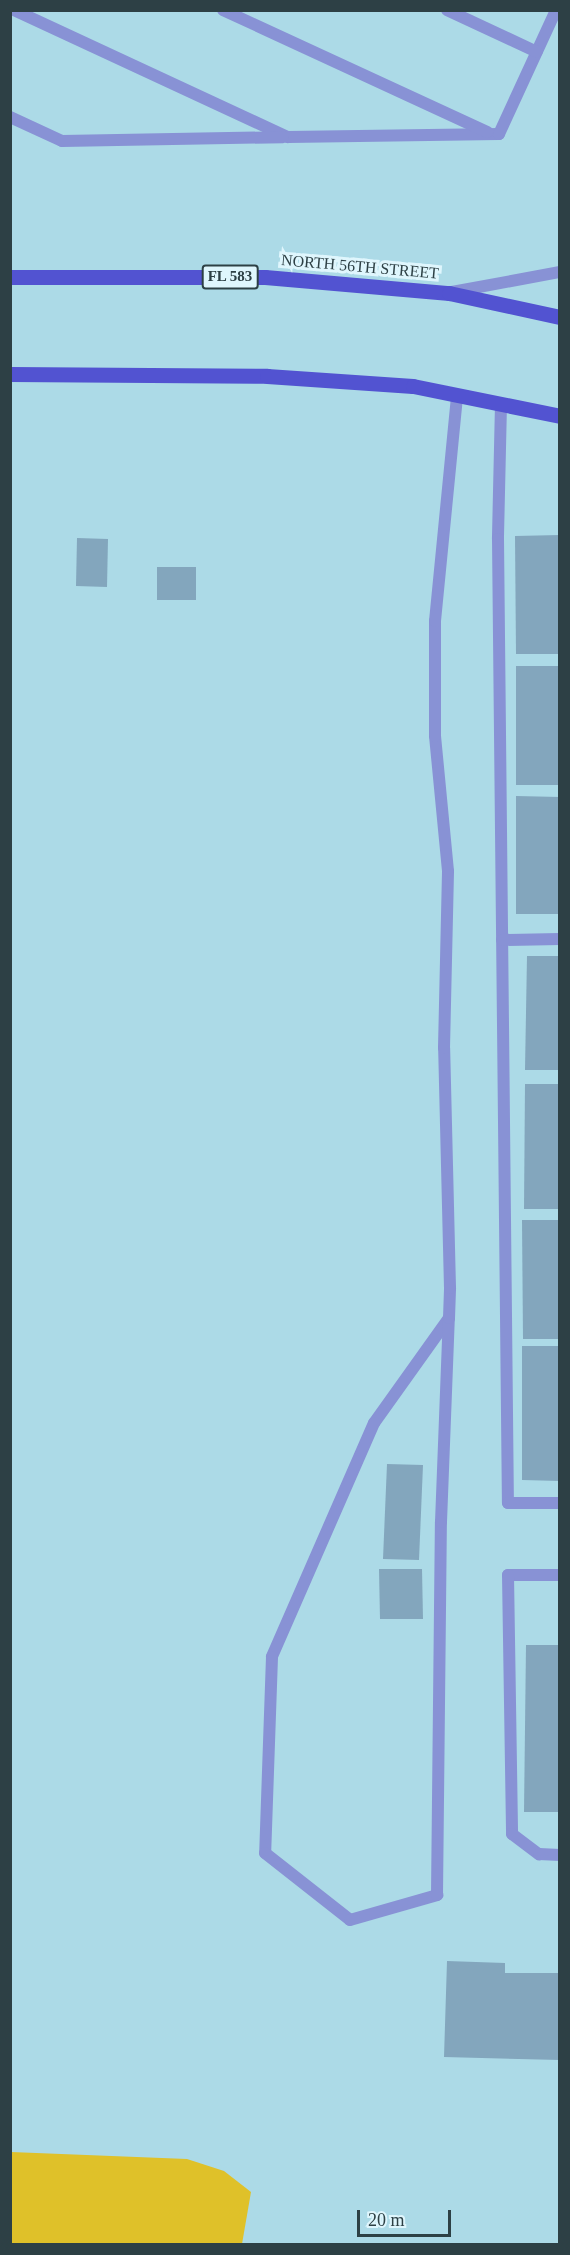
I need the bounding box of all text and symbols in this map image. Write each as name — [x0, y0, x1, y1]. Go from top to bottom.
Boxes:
street label: NORTH 56TH STREET — [280, 251, 440, 283]
road number: FL 583 — [200, 265, 260, 289]
scale bar — [360, 2198, 454, 2236]
text: 20 m — [368, 2210, 405, 2230]

